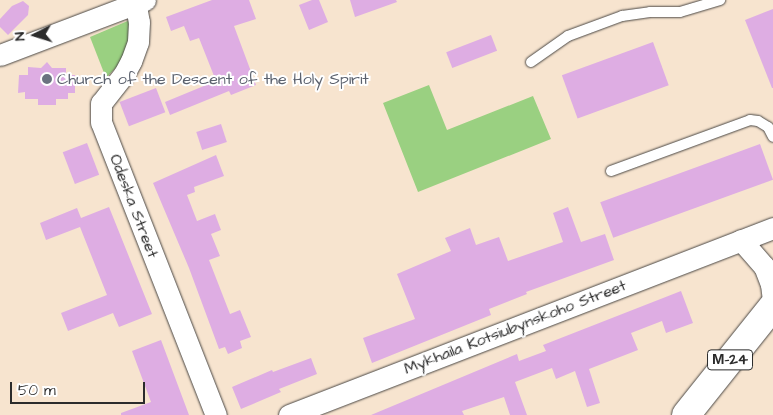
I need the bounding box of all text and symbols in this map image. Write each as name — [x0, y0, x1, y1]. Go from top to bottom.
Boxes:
north arrow — [10, 10, 60, 60]
text: N — [10, 31, 30, 42]
place label: Church of the Descent of the Holy Spirit — [57, 69, 369, 89]
marker: Church of the Descent of the Holy Spirit — [41, 73, 53, 85]
street label: Odeska Street — [105, 152, 163, 260]
street label: Mykhaila Kotsiubynskoho Street — [401, 276, 629, 378]
road number: М-24 — [706, 348, 754, 372]
scale bar — [12, 372, 148, 404]
text: 50 m — [18, 380, 56, 401]

